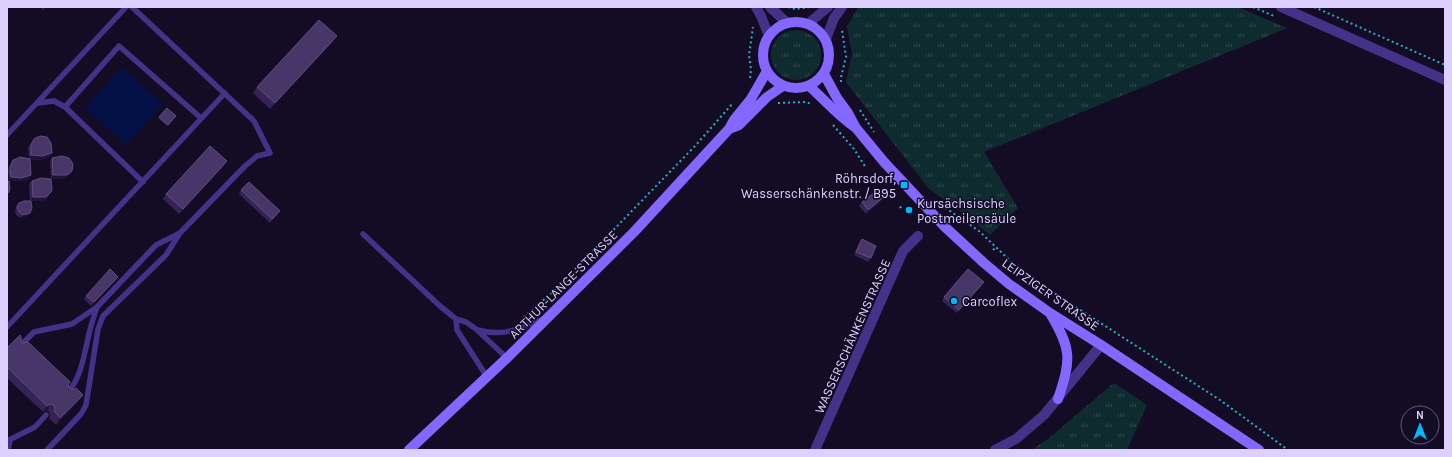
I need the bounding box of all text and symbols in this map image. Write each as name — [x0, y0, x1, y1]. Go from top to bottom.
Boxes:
place label: Röhrsdorf, Wasserschänkenstr. / B95 — [741, 171, 896, 201]
marker: Röhrsdorf, Wasserschänkenstr. / B95 — [899, 180, 909, 190]
place label: Kursächsische Postmeilensäule — [917, 196, 1016, 226]
marker: Kursächsische Postmeilensäule — [904, 205, 914, 215]
street label: ARTHUR-LANGE-STRASSE — [506, 227, 621, 342]
street label: LEIPZIGER STRASSE — [999, 255, 1102, 334]
street label: WASSERSCHÄNKENSTRASSE — [811, 256, 893, 416]
place label: Carcoflex — [962, 294, 1017, 309]
marker: Carcoflex — [949, 296, 959, 306]
north arrow — [1400, 405, 1440, 445]
text: N — [1416, 409, 1424, 422]

